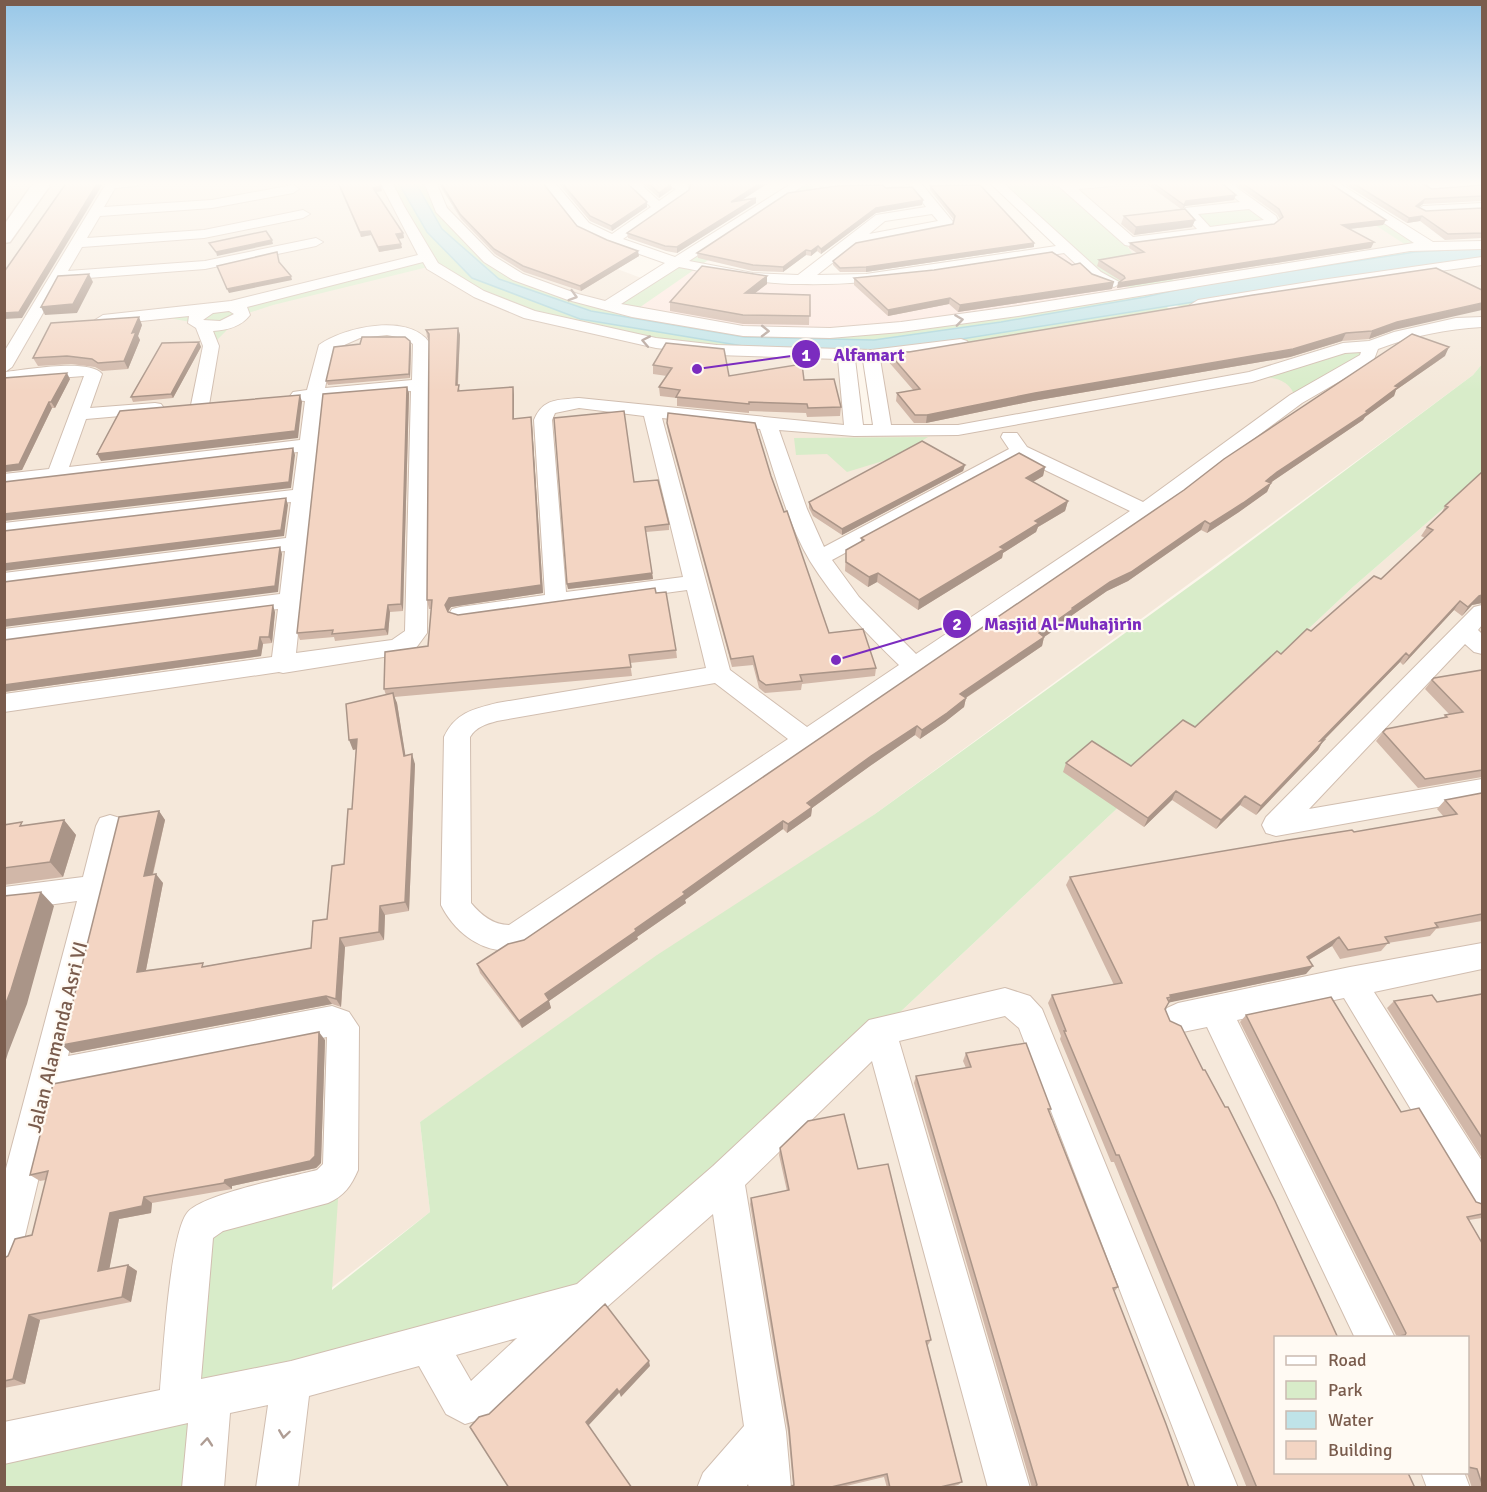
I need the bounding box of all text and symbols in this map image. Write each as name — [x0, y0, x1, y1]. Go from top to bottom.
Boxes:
one-way arrow — [568, 289, 578, 302]
one-way arrow — [954, 314, 963, 326]
one-way arrow — [760, 325, 769, 337]
one-way arrow — [642, 335, 652, 348]
callout: Alfamart — [791, 336, 916, 372]
text: 1 — [801, 344, 811, 366]
text: Alfamart — [834, 344, 905, 366]
callout: Masjid Al-Muhajirin — [942, 606, 1154, 642]
text: 2 — [952, 613, 962, 635]
text: Masjid Al-Muhajirin — [984, 613, 1142, 635]
street label: Jalan Alamanda Asri VI — [22, 939, 93, 1135]
legend — [1274, 1336, 1469, 1474]
text: Road — [1328, 1349, 1367, 1371]
text: Park — [1328, 1379, 1363, 1401]
text: Water — [1328, 1409, 1374, 1431]
one-way arrow — [278, 1430, 291, 1439]
one-way arrow — [200, 1437, 213, 1446]
text: Building — [1328, 1439, 1392, 1461]

